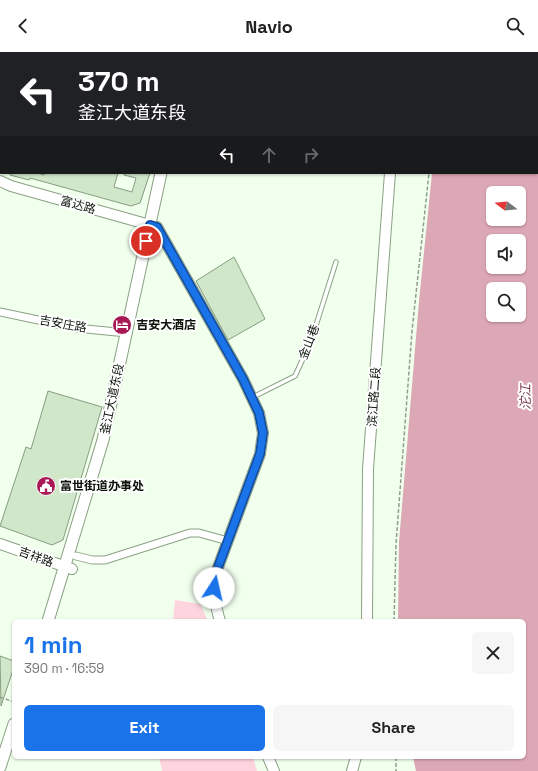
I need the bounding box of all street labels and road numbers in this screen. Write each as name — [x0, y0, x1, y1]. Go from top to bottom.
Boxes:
street label: 富达路 — [58, 192, 98, 218]
street label: 吉安庄路 — [38, 312, 88, 336]
street label: 金山巷 — [295, 322, 323, 362]
street label: 釜江大道东段 — [97, 362, 127, 436]
street label: 滨江路二段 — [364, 367, 384, 427]
street label: 吉祥路 — [16, 543, 56, 571]

